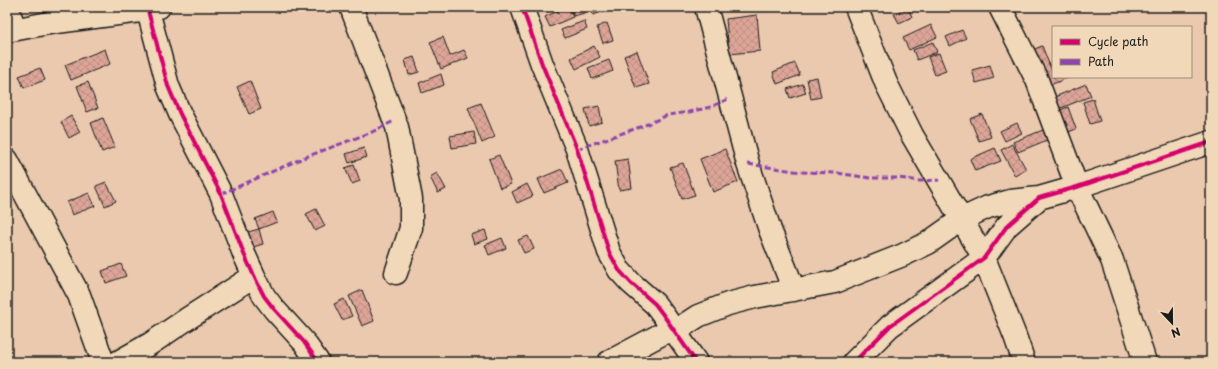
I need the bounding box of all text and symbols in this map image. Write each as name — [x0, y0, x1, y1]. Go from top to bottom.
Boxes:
legend — [1052, 26, 1192, 78]
text: Cycle path — [1088, 32, 1149, 50]
text: Path — [1088, 52, 1114, 70]
north arrow — [1152, 303, 1192, 343]
text: N — [1168, 323, 1183, 342]

